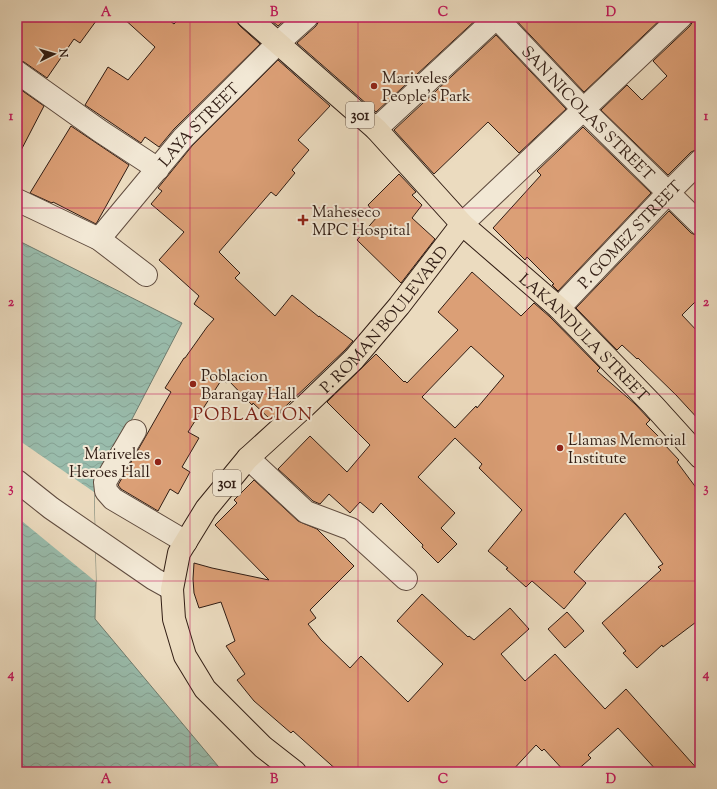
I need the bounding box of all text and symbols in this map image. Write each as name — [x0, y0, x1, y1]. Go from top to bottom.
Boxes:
text: A — [101, 4, 112, 22]
text: B — [270, 4, 279, 22]
text: C — [438, 4, 448, 22]
text: D — [606, 4, 616, 22]
north arrow — [34, 34, 74, 74]
street label: SAN NICOLAS STREET — [515, 42, 658, 187]
text: N — [55, 47, 71, 59]
place label: Mariveles People's Park — [382, 68, 471, 109]
street label: LAYA STREET — [155, 79, 246, 173]
marker: Mariveles People's Park — [369, 81, 379, 91]
road number: 301 — [346, 102, 374, 128]
text: 1 — [9, 108, 14, 126]
text: 1 — [704, 108, 709, 126]
street label: P. GOMEZ STREET — [574, 176, 688, 295]
place label: Maheseco MPC Hospital — [312, 202, 411, 243]
marker: Maheseco MPC Hospital — [297, 214, 309, 226]
street label: P. ROMAN BOULEVARD — [316, 242, 455, 400]
street label: LAKANDULA STREET — [513, 269, 653, 408]
text: 2 — [8, 294, 15, 312]
text: 2 — [703, 294, 710, 312]
place label: Poblacion Barangay Hall — [201, 366, 297, 407]
marker: Poblacion Barangay Hall — [188, 379, 198, 389]
district label: POBLACION — [193, 403, 313, 429]
place label: Llamas Memorial Institute — [568, 430, 686, 471]
marker: Llamas Memorial Institute — [555, 443, 565, 453]
place label: Mariveles Heroes Hall — [69, 444, 151, 485]
marker: Mariveles Heroes Hall — [153, 457, 163, 467]
road number: 301 — [213, 470, 241, 496]
text: 3 — [8, 480, 14, 498]
text: 3 — [703, 480, 709, 498]
text: 4 — [7, 666, 15, 684]
text: 4 — [702, 666, 710, 684]
text: A — [101, 771, 112, 789]
text: B — [270, 771, 279, 789]
text: C — [438, 771, 448, 789]
text: D — [606, 771, 616, 789]

